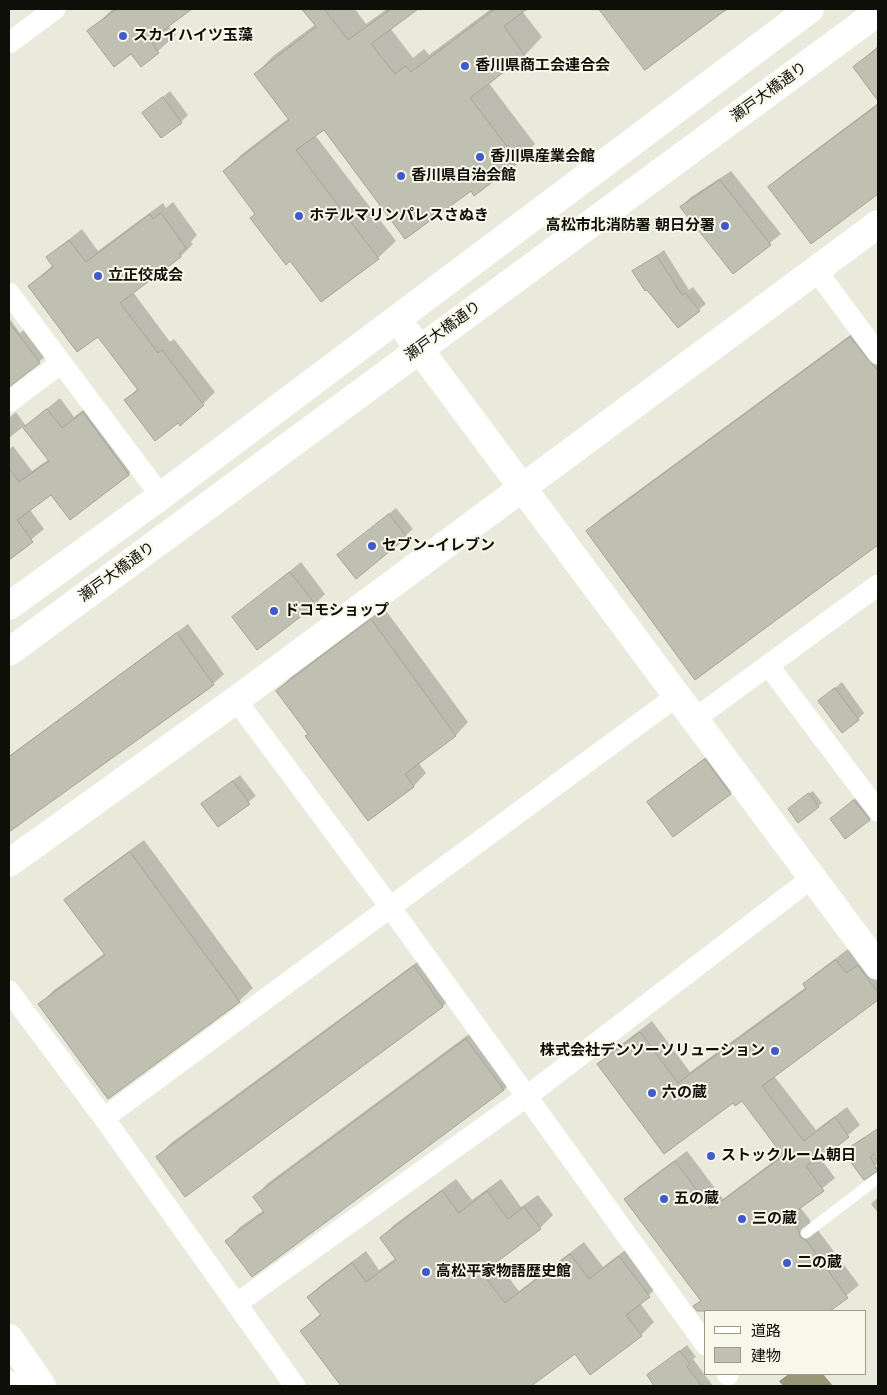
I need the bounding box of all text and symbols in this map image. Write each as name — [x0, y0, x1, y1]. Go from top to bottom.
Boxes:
place label: スカイハイツ玉藻 — [133, 27, 253, 45]
marker: スカイハイツ玉藻 — [117, 30, 129, 42]
place label: 香川県商工会連合会 — [475, 57, 610, 75]
street label: 瀬戸大橋通り — [727, 58, 811, 126]
marker: 香川県商工会連合会 — [459, 60, 471, 72]
place label: 香川県産業会館 — [490, 148, 595, 166]
marker: 香川県産業会館 — [474, 151, 486, 163]
place label: 香川県自治会館 — [411, 167, 516, 185]
marker: 香川県自治会館 — [395, 170, 407, 182]
place label: ホテルマリンパレスさぬき — [309, 207, 489, 225]
marker: ホテルマリンパレスさぬき — [293, 210, 305, 222]
place label: 高松市北消防署 朝日分署 — [546, 217, 715, 235]
marker: 高松市北消防署 朝日分署 — [719, 220, 731, 232]
place label: 立正佼成会 — [108, 267, 183, 285]
marker: 立正佼成会 — [92, 270, 104, 282]
street label: 瀬戸大橋通り — [401, 297, 485, 365]
place label: セブン-イレブン — [382, 537, 495, 555]
street label: 瀬戸大橋通り — [75, 538, 159, 606]
marker: セブン-イレブン — [366, 540, 378, 552]
place label: ドコモショップ — [284, 602, 389, 620]
marker: ドコモショップ — [268, 605, 280, 617]
place label: 株式会社デンソーソリューション — [540, 1042, 765, 1060]
marker: 株式会社デンソーソリューション — [769, 1045, 781, 1057]
place label: 六の蔵 — [662, 1084, 707, 1102]
marker: 六の蔵 — [646, 1087, 658, 1099]
place label: ストックルーム朝日 — [721, 1147, 856, 1165]
marker: ストックルーム朝日 — [705, 1150, 717, 1162]
place label: 五の蔵 — [674, 1190, 719, 1208]
marker: 五の蔵 — [658, 1193, 670, 1205]
place label: 三の蔵 — [752, 1210, 797, 1228]
marker: 三の蔵 — [736, 1213, 748, 1225]
place label: 二の蔵 — [797, 1254, 842, 1272]
marker: 二の蔵 — [781, 1257, 793, 1269]
place label: 高松平家物語歴史館 — [436, 1263, 571, 1281]
marker: 高松平家物語歴史館 — [420, 1266, 432, 1278]
legend — [704, 1310, 867, 1375]
text: 道路 — [751, 1322, 781, 1340]
text: 建物 — [751, 1347, 781, 1365]

